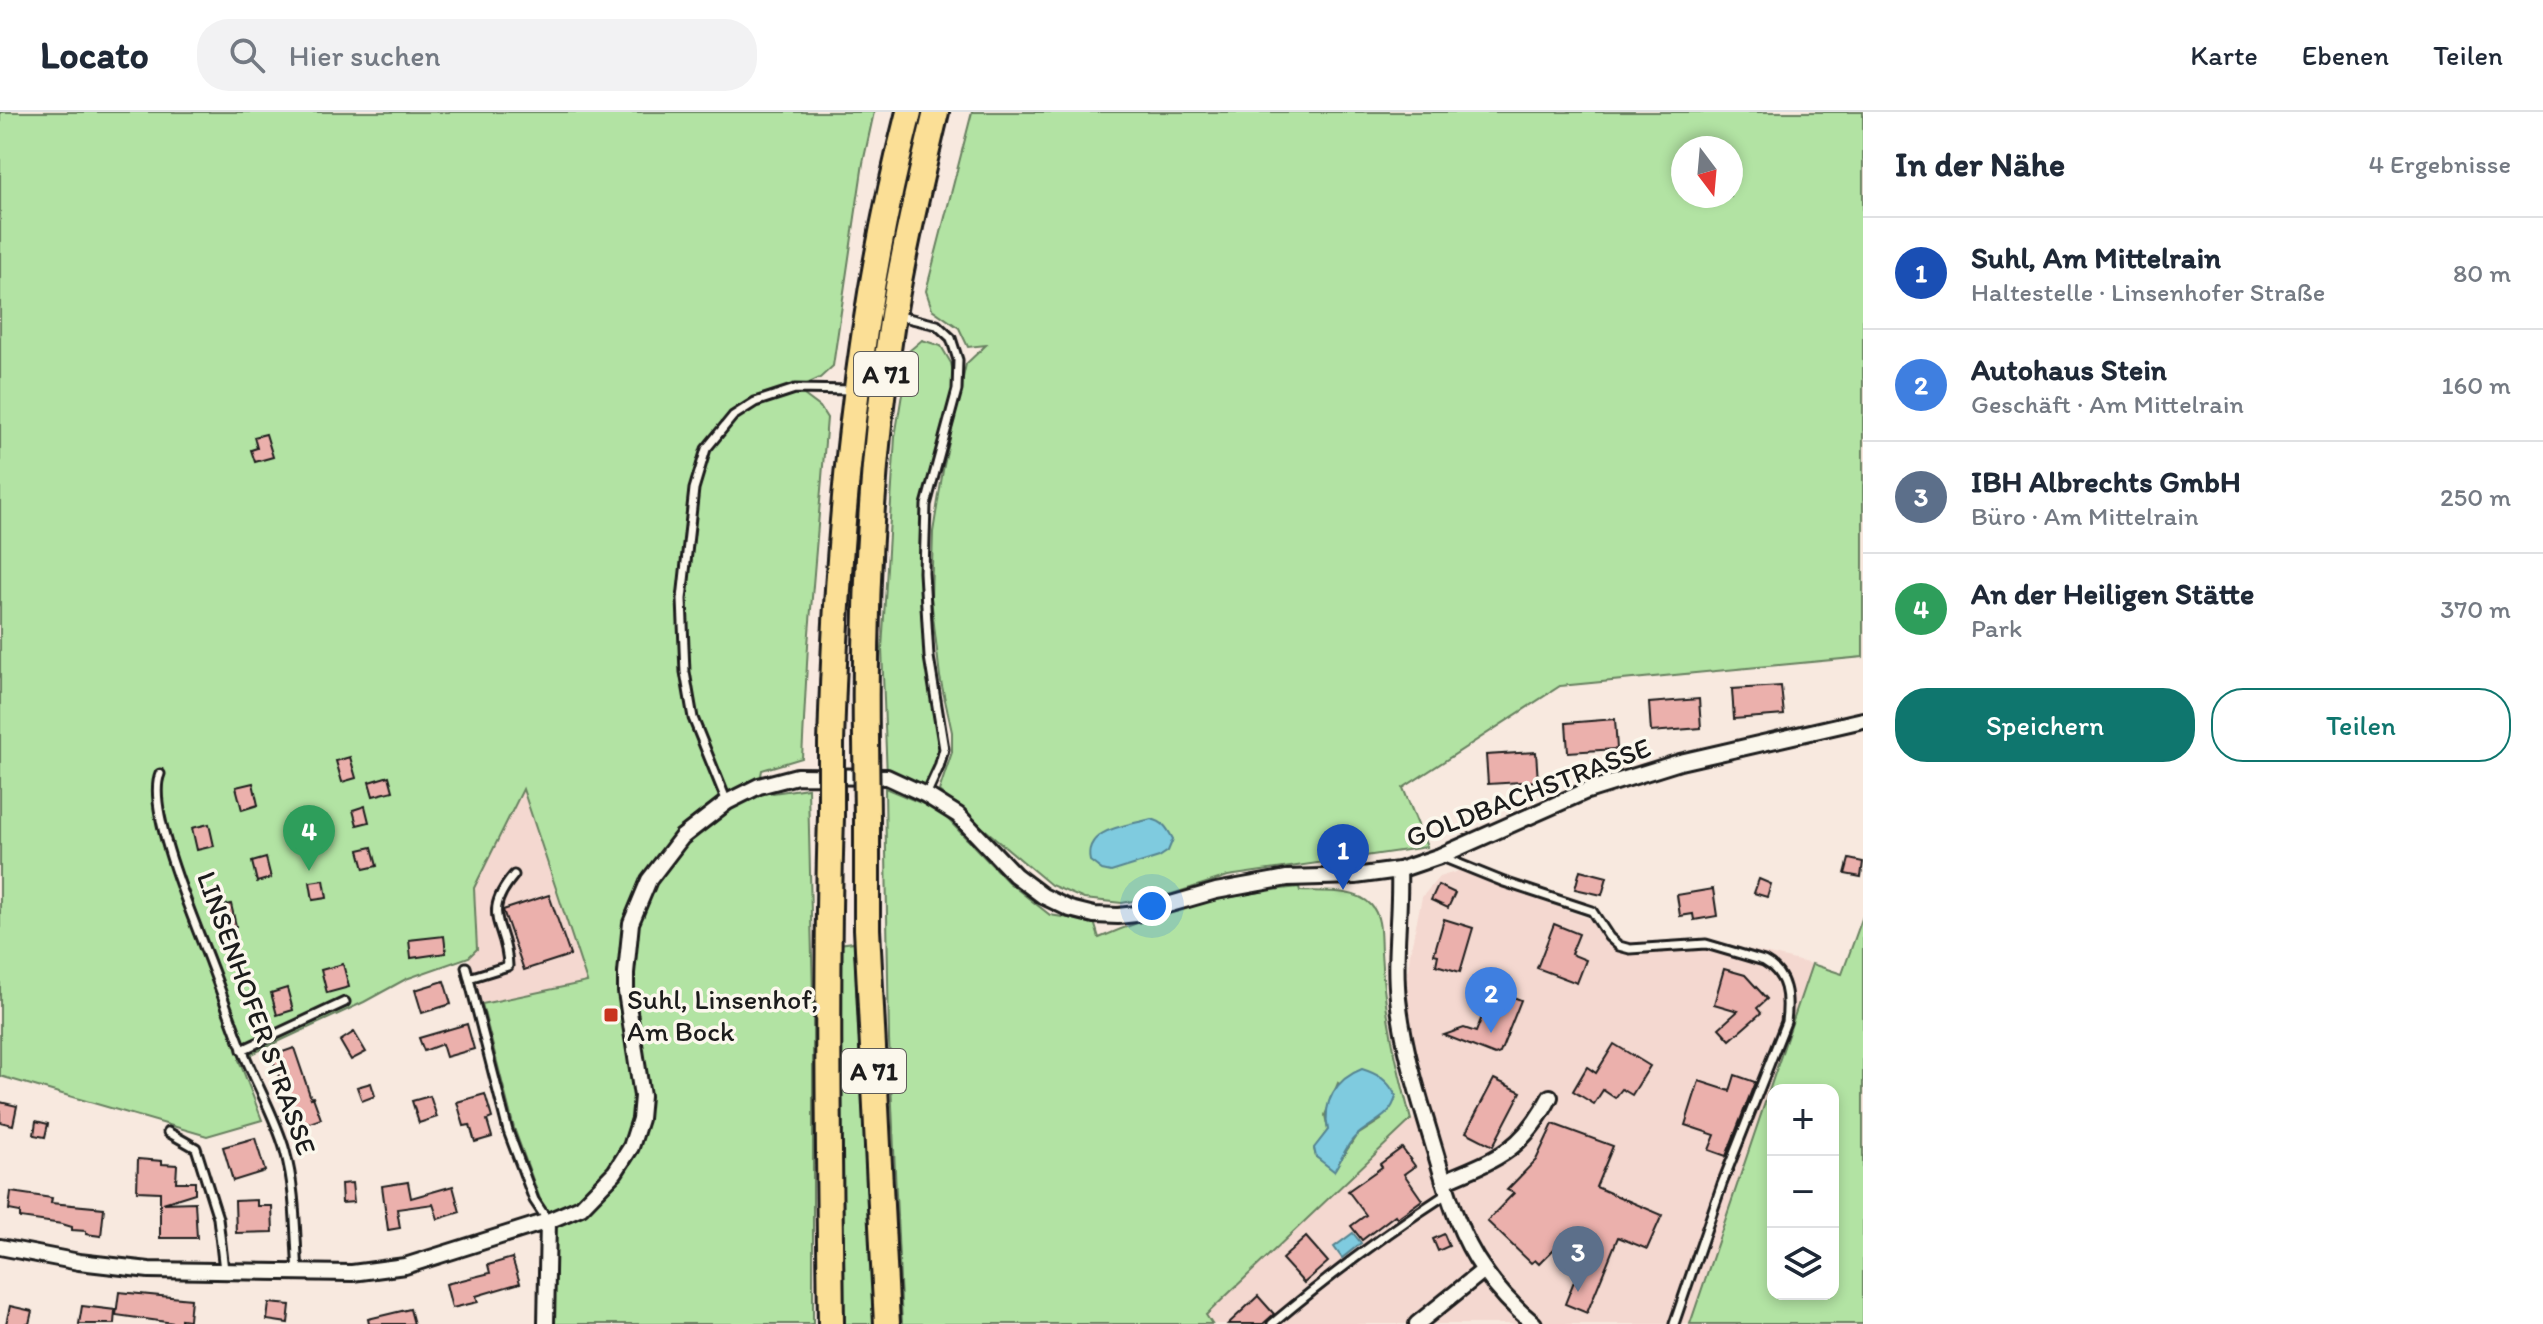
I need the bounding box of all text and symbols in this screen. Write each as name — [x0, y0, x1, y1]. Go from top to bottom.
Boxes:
search box — [197, 19, 757, 91]
text: Locato — [40, 32, 149, 78]
icon: search — [225, 33, 269, 77]
text: Hier suchen — [289, 37, 441, 74]
text: Karte — [2190, 38, 2258, 72]
text: Ebenen — [2302, 38, 2389, 72]
text: Teilen — [2433, 38, 2503, 72]
north arrow — [1671, 136, 1743, 208]
text: In der Nähe — [1895, 144, 2065, 185]
text: 4 Ergebnisse — [2369, 148, 2511, 180]
text: Suhl, Am Mittelrain — [1971, 239, 2221, 276]
text: 1 — [1915, 257, 1927, 289]
text: 80 m — [2453, 257, 2511, 289]
text: Haltestelle · Linsenhofer Straße — [1971, 276, 2325, 308]
text: Autohaus Stein — [1971, 351, 2167, 388]
road number: A 71 — [854, 352, 918, 396]
text: 2 — [1914, 369, 1928, 401]
text: 160 m — [2441, 369, 2511, 401]
text: Geschäft · Am Mittelrain — [1971, 388, 2244, 420]
text: IBH Albrechts GmbH — [1971, 463, 2241, 500]
text: 3 — [1914, 481, 1928, 513]
text: 250 m — [2440, 481, 2511, 513]
text: Büro · Am Mittelrain — [1971, 500, 2199, 532]
text: An der Heiligen Stätte — [1971, 575, 2254, 612]
text: 4 — [1913, 593, 1929, 625]
text: 370 m — [2440, 593, 2511, 625]
text: Park — [1971, 612, 2022, 644]
button: Speichern — [1895, 688, 2195, 762]
button: Teilen — [2211, 688, 2511, 762]
street label: GOLDBACHSTRASSE — [1401, 730, 1655, 854]
pin: 4 — [283, 805, 335, 871]
pin: 1 — [1317, 824, 1369, 890]
street label: LINSENHOFER STRASSE — [190, 866, 324, 1160]
your location — [1132, 886, 1172, 926]
pin: 2 — [1465, 967, 1517, 1033]
place label: Suhl, Linsenhof, Am Bock — [627, 982, 819, 1048]
marker: Suhl, Linsenhof, Am Bock — [602, 1006, 620, 1024]
road number: A 71 — [842, 1049, 906, 1093]
map controls — [1767, 1084, 1839, 1300]
button: + — [1767, 1084, 1839, 1156]
button: − — [1767, 1156, 1839, 1228]
pin: 3 — [1552, 1226, 1604, 1292]
button: layers — [1767, 1228, 1839, 1300]

